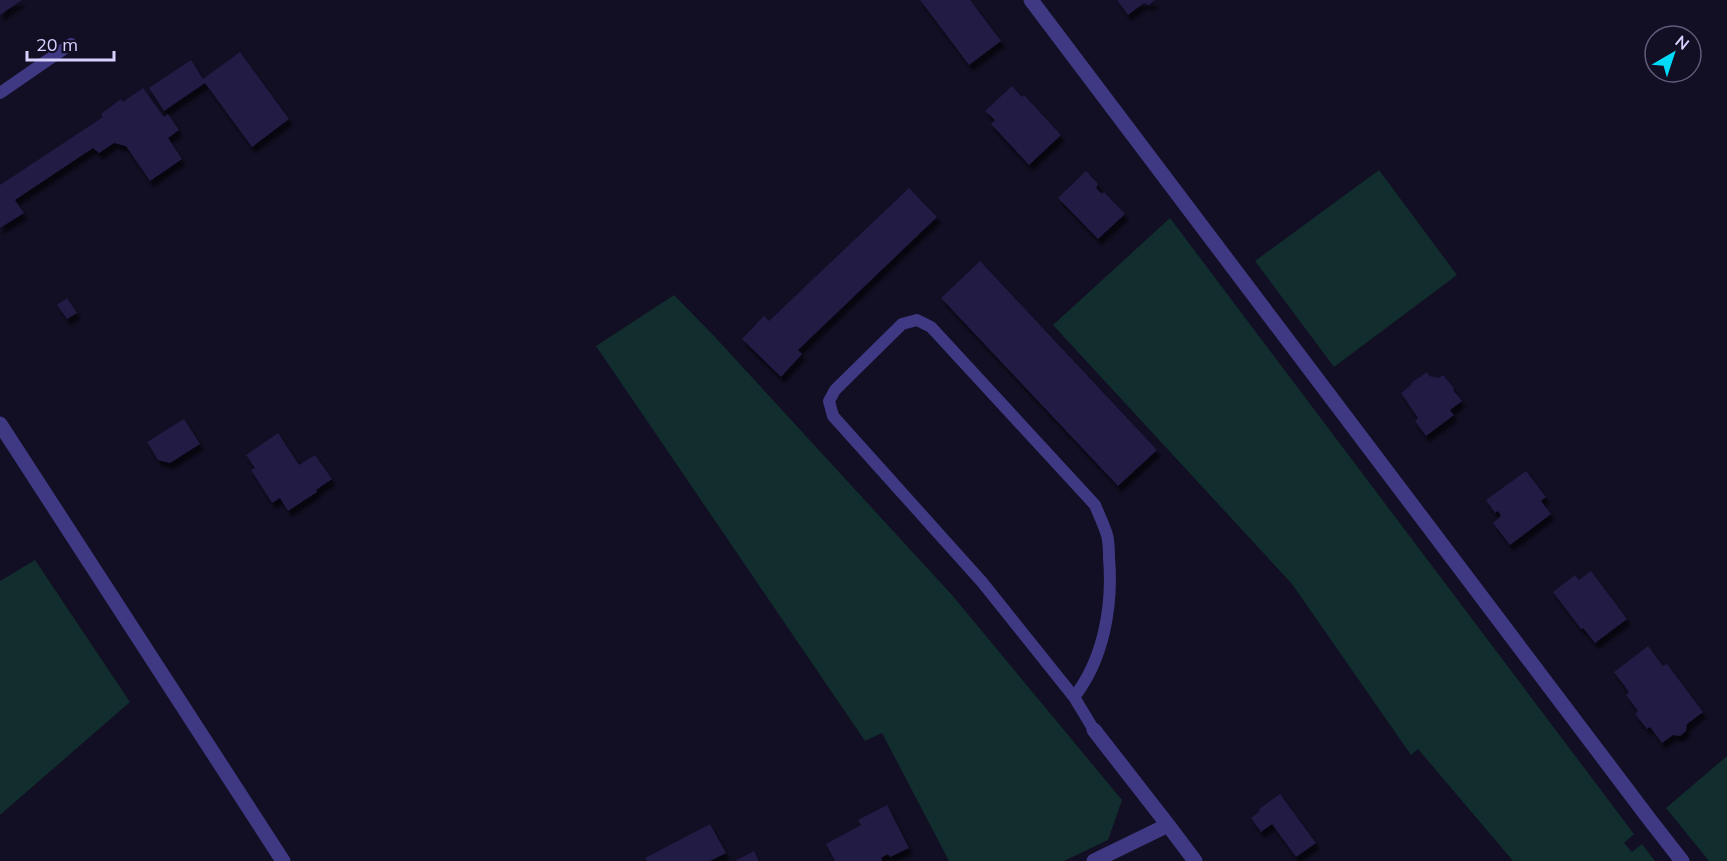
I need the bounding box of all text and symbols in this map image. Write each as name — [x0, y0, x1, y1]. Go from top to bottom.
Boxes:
scale bar — [27, 24, 114, 62]
north arrow — [1643, 24, 1703, 84]
text: N — [1671, 31, 1693, 54]
text: 20 m — [36, 33, 78, 56]

